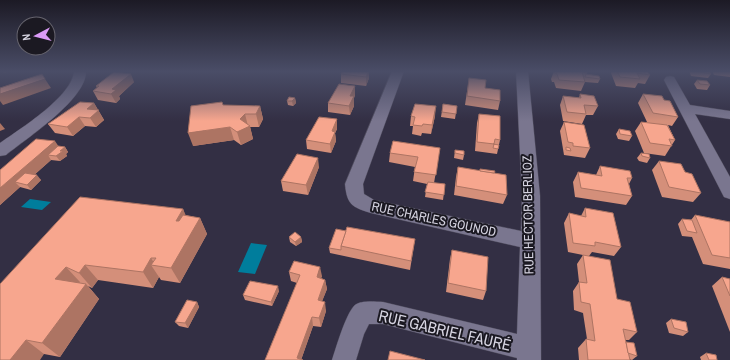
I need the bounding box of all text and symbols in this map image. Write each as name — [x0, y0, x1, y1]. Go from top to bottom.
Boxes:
north arrow — [16, 16, 56, 56]
text: N — [19, 33, 33, 41]
street label: RUE HECTOR BERLIOZ — [518, 155, 538, 275]
street label: RUE CHARLES GOUNOD — [370, 198, 498, 241]
street label: RUE GABRIEL FAURÉ — [377, 304, 513, 356]

